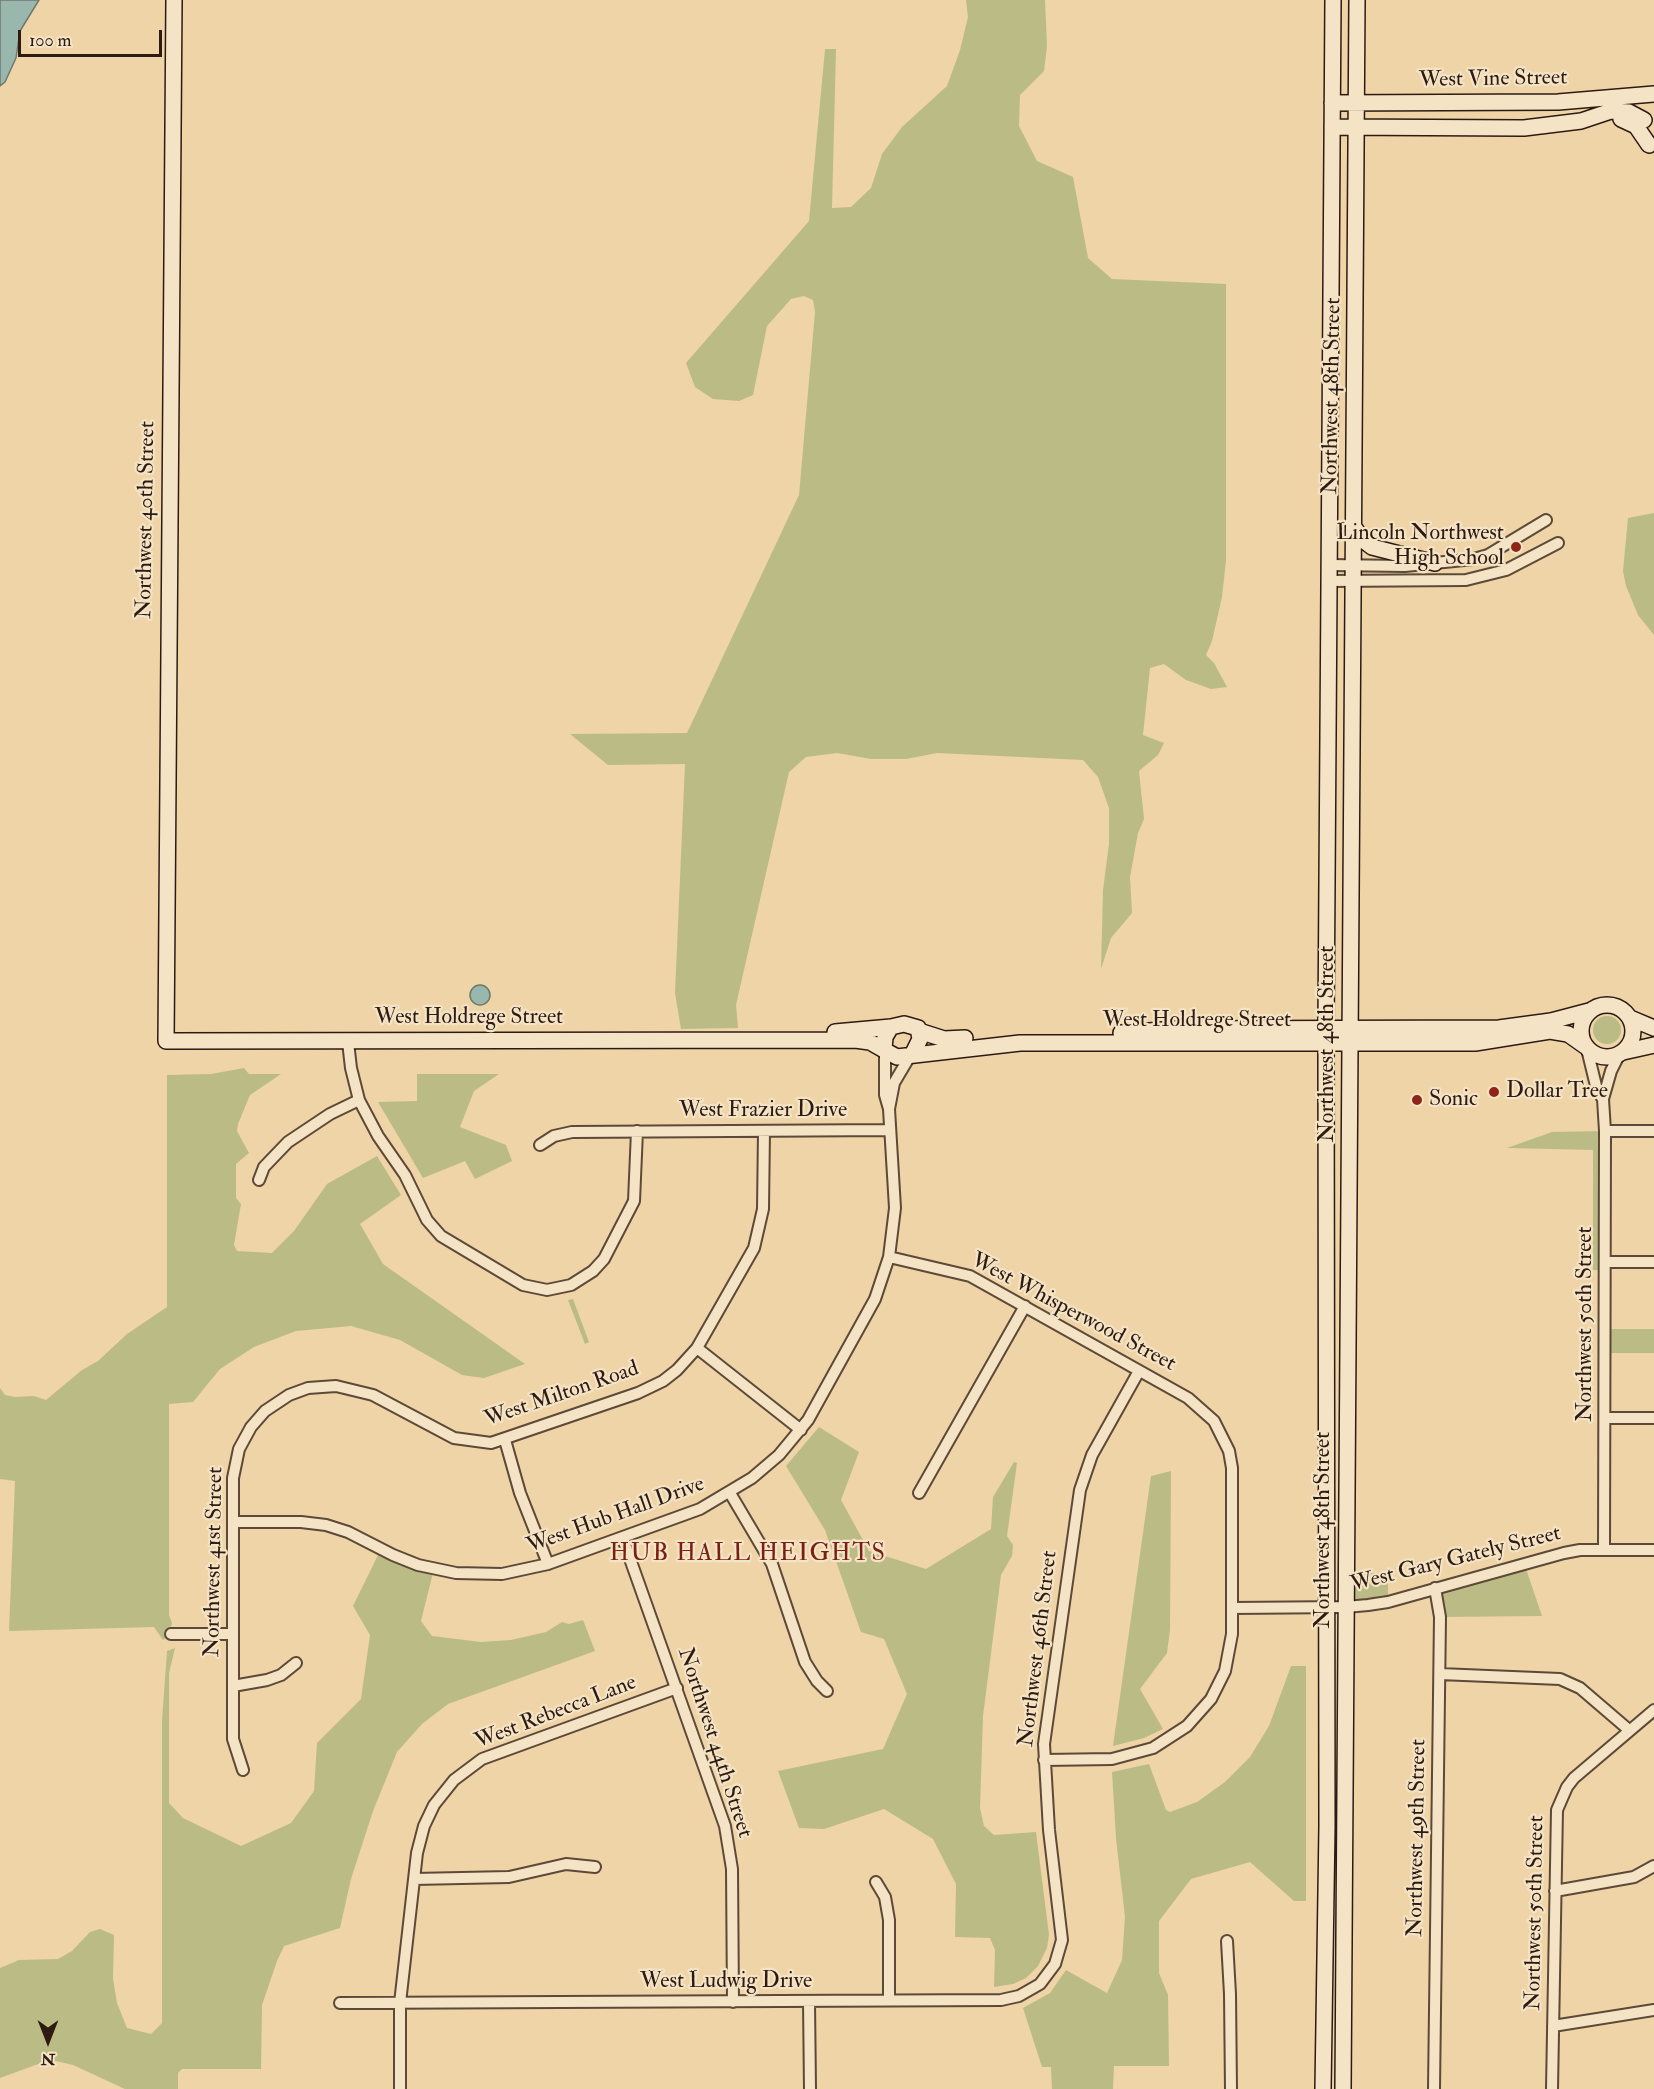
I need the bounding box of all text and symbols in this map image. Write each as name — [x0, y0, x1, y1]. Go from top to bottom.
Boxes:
scale bar — [21, 18, 165, 56]
text: 100 m — [29, 29, 72, 52]
street label: West Vine Street — [1419, 66, 1567, 94]
street label: Northwest 48th Street — [1318, 297, 1348, 495]
street label: Northwest 40th Street — [132, 421, 162, 619]
place label: Lincoln Northwest High School — [1336, 521, 1504, 572]
marker: Lincoln Northwest High School — [1509, 540, 1523, 554]
street label: Northwest 48th Street — [1315, 946, 1341, 1142]
street label: West Holdrege Street — [375, 1005, 563, 1031]
street label: West Holdrege Street — [1103, 1008, 1291, 1034]
place label: Dollar Tree — [1506, 1079, 1608, 1105]
marker: Dollar Tree — [1487, 1085, 1501, 1099]
place label: Sonic — [1429, 1087, 1478, 1113]
marker: Sonic — [1410, 1093, 1424, 1107]
street label: West Frazier Drive — [679, 1098, 847, 1124]
street label: Northwest 50th Street — [1573, 1226, 1599, 1422]
street label: West Whisperwood Street — [966, 1248, 1180, 1378]
street label: West Milton Road — [482, 1356, 642, 1434]
street label: Northwest 48th Street — [1311, 1432, 1337, 1628]
street label: Northwest 41st Street — [200, 1467, 230, 1657]
street label: West Hub Hall Drive — [524, 1472, 708, 1560]
street label: West Gary Gately Street — [1348, 1521, 1564, 1599]
district label: HUB HALL HEIGHTS — [610, 1541, 886, 1569]
street label: Northwest 46th Street — [1014, 1549, 1064, 1749]
street label: Northwest 44th Street — [671, 1645, 757, 1841]
street label: West Rebecca Lane — [472, 1670, 640, 1756]
street label: Northwest 49th Street — [1403, 1739, 1433, 1937]
street label: Northwest 50th Street — [1521, 1815, 1551, 2011]
street label: West Ludwig Drive — [640, 1969, 812, 1995]
north arrow — [18, 2011, 78, 2071]
text: N — [41, 2049, 55, 2069]

